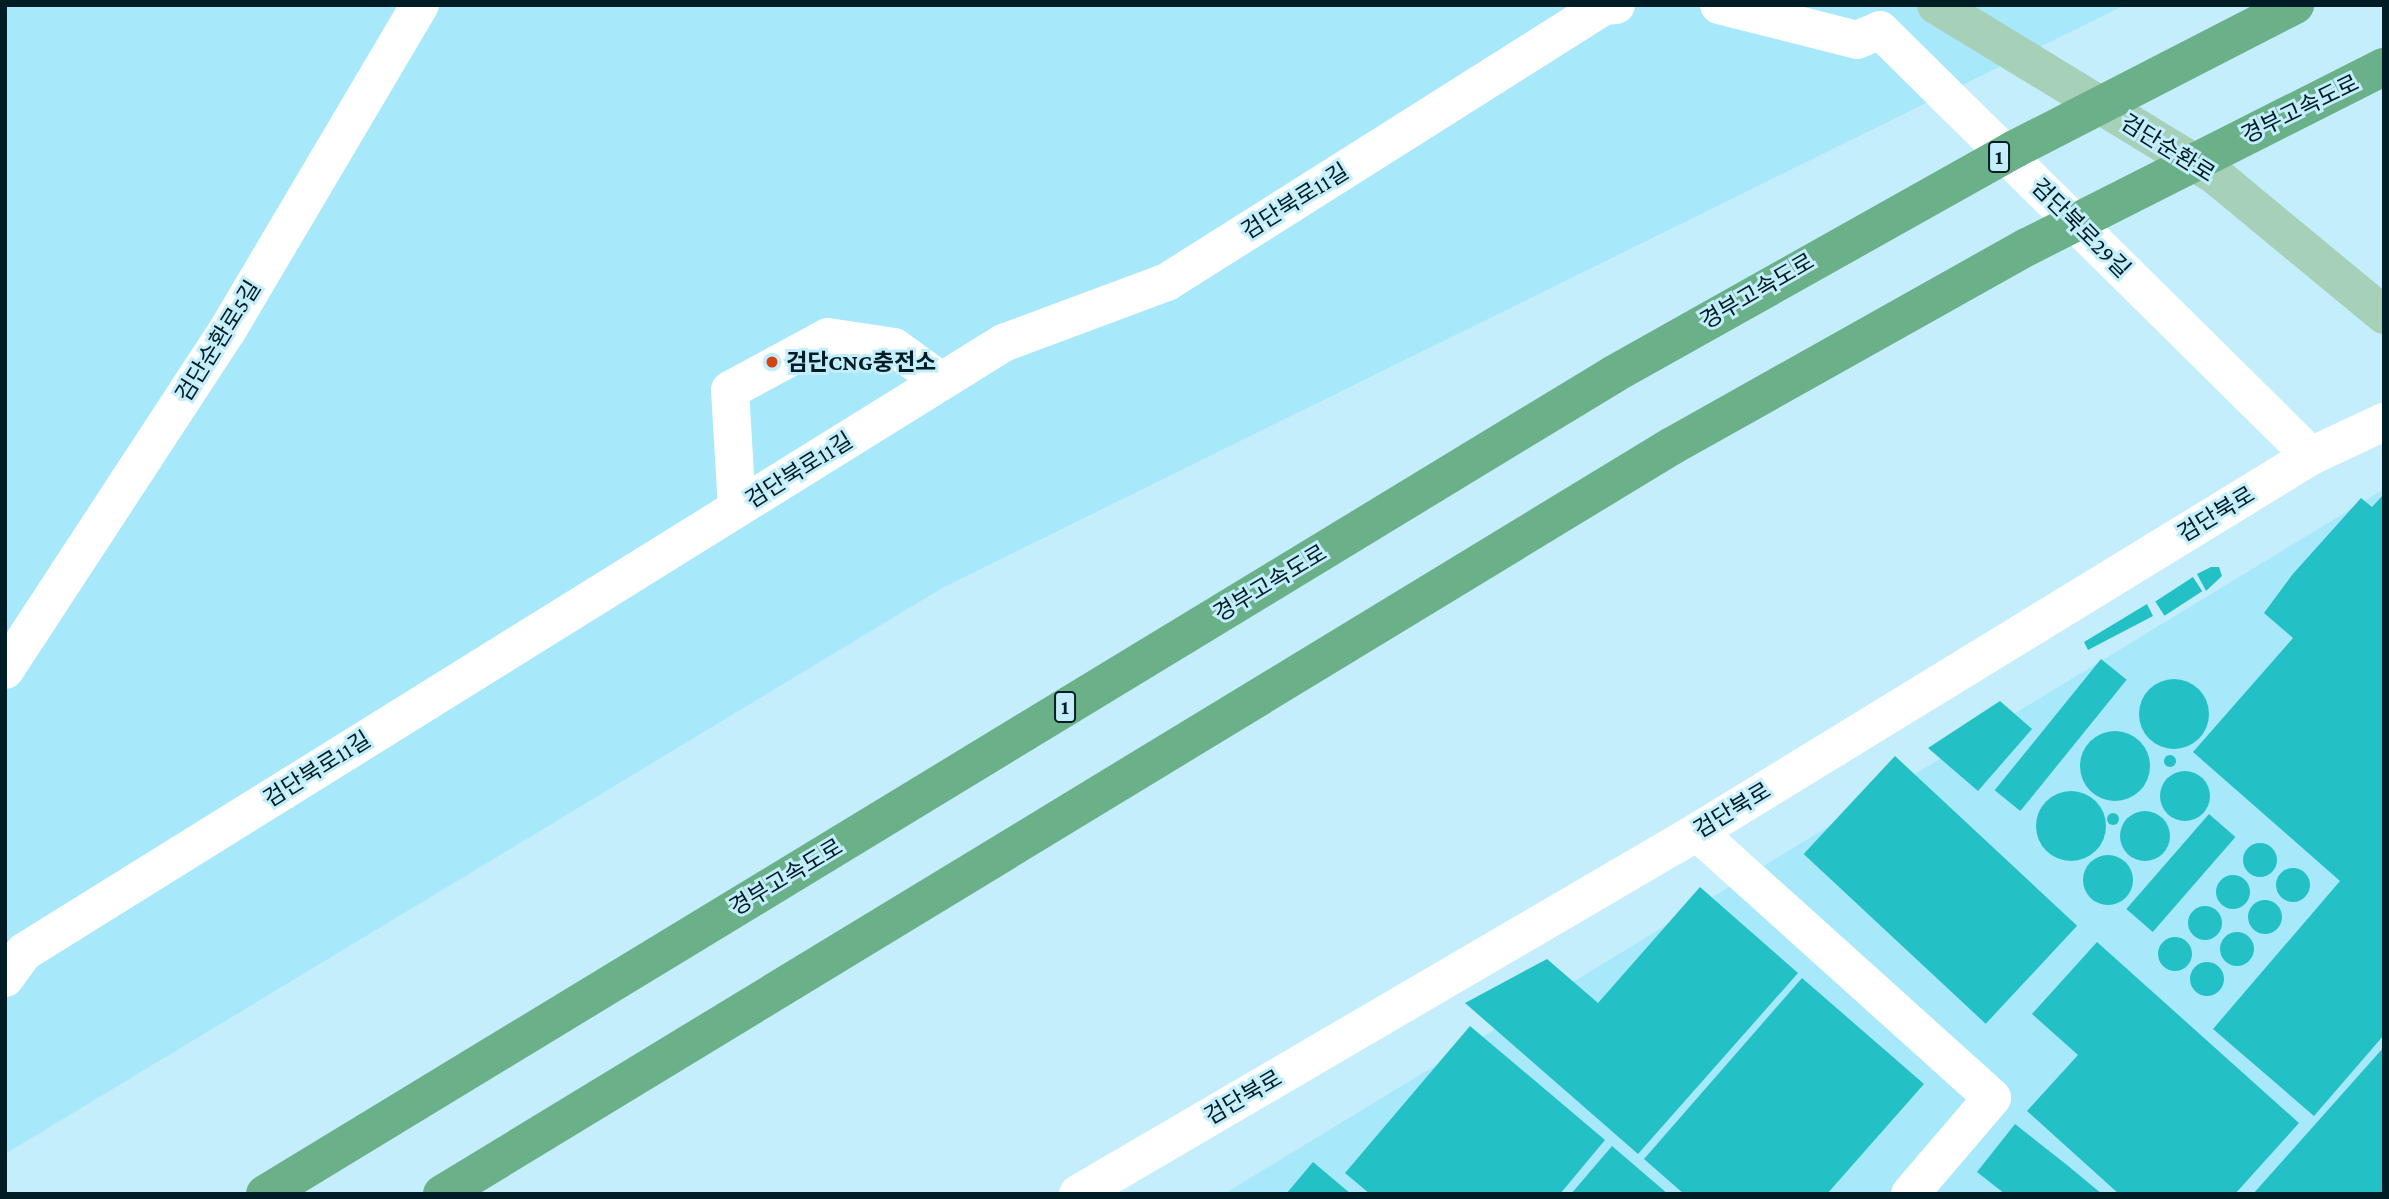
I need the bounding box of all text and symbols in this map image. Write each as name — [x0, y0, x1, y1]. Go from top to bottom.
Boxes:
street label: 경부고속도로 — [2237, 69, 2363, 149]
street label: 검단순환로 — [2116, 108, 2220, 188]
road number: 1 — [1987, 140, 2011, 174]
street label: 검단북로11길 — [1236, 157, 1354, 245]
street label: 검단북로29길 — [2026, 173, 2136, 283]
street label: 경부고속도로 — [1695, 247, 1819, 335]
street label: 검단순환로5길 — [170, 275, 266, 407]
place label: 검단CNG충전소 — [786, 348, 936, 376]
marker: 검단CNG충전소 — [764, 354, 780, 370]
street label: 검단북로11길 — [740, 426, 858, 514]
street label: 검단북로 — [2173, 480, 2259, 548]
street label: 경부고속도로 — [1208, 538, 1332, 628]
road number: 1 — [1053, 690, 1077, 724]
street label: 검단북로11길 — [258, 725, 376, 813]
street label: 검단북로 — [1689, 776, 1775, 844]
street label: 경부고속도로 — [724, 832, 848, 922]
street label: 검단북로 — [1199, 1064, 1287, 1130]

